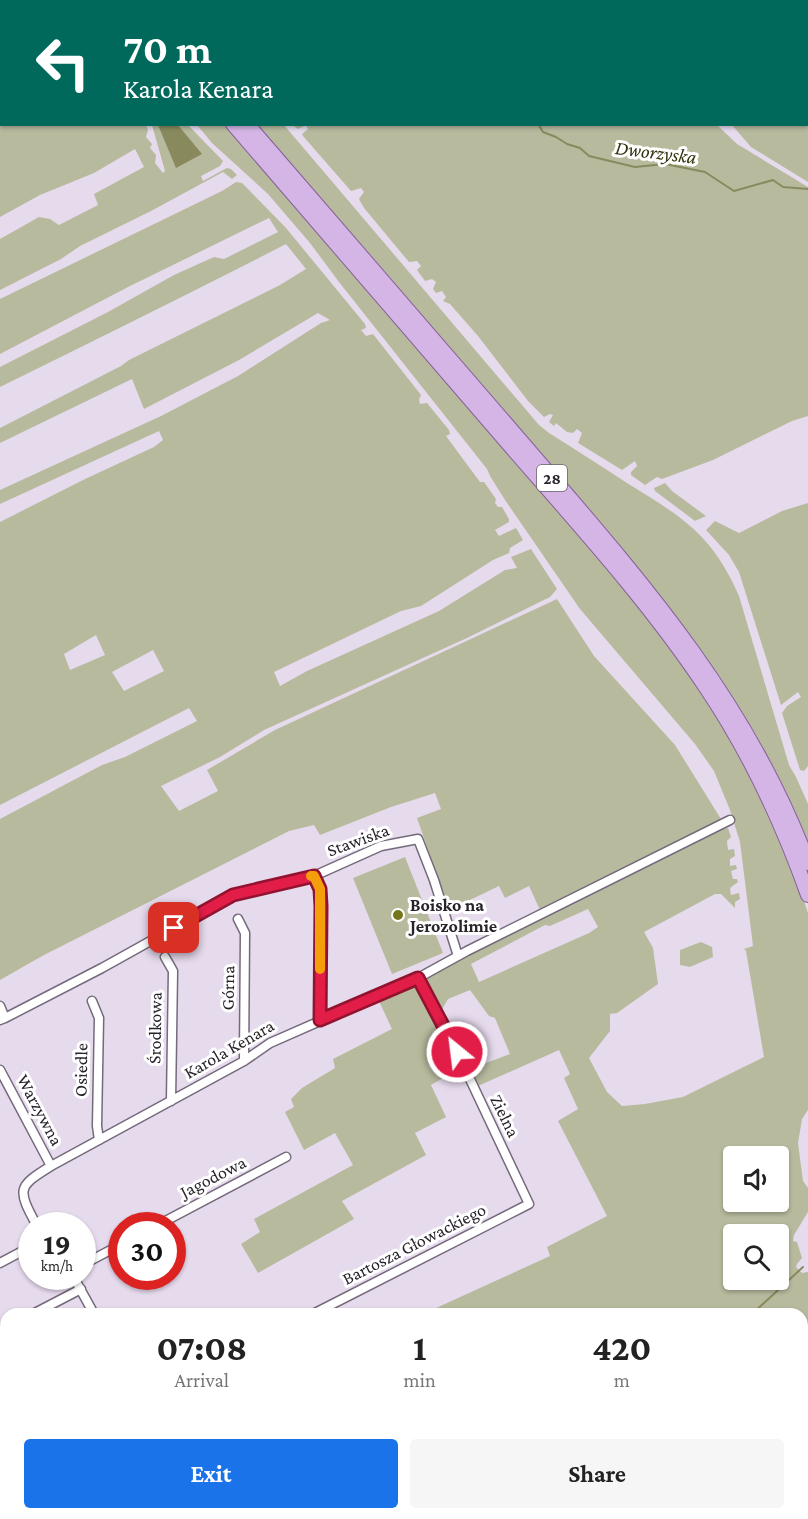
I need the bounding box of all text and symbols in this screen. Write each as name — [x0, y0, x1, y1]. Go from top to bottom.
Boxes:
icon: left — [24, 24, 102, 102]
text: 70 m — [123, 25, 212, 72]
text: Karola Kenara — [123, 74, 273, 104]
water label: Dworzyska — [614, 136, 698, 169]
road number: 28 — [537, 465, 567, 491]
street label: Stawiska — [324, 820, 392, 860]
place label: Boisko na Jerozolimie — [408, 895, 497, 936]
pin — [148, 902, 199, 953]
marker: Boisko na Jerozolimie — [391, 908, 405, 922]
icon: arrive — [157, 911, 190, 944]
street label: Górna — [218, 965, 238, 1011]
street label: Środkowa — [144, 992, 166, 1064]
street label: Karola Kenara — [181, 1015, 277, 1083]
position arrow — [425, 1020, 489, 1084]
street label: Osiedle — [71, 1043, 91, 1097]
street label: Warzywna — [13, 1071, 67, 1149]
street label: Zielna — [486, 1092, 524, 1140]
map controls — [723, 1146, 789, 1290]
button: sound — [723, 1146, 789, 1212]
street label: Jagodowa — [175, 1152, 249, 1203]
street label: Bartosza Głowackiego — [339, 1199, 489, 1289]
speed limit sign: 30 — [108, 1212, 186, 1290]
button: search — [723, 1224, 789, 1290]
text: 19 — [43, 1227, 71, 1260]
text: km/h — [41, 1258, 73, 1274]
text: 07:08 — [157, 1328, 247, 1368]
text: 1 — [413, 1328, 426, 1368]
text: 420 — [592, 1328, 651, 1368]
text: Arrival — [175, 1369, 229, 1391]
text: min — [404, 1369, 436, 1391]
text: m — [614, 1369, 630, 1391]
button: Exit — [24, 1439, 398, 1508]
button: Share — [410, 1439, 784, 1508]

